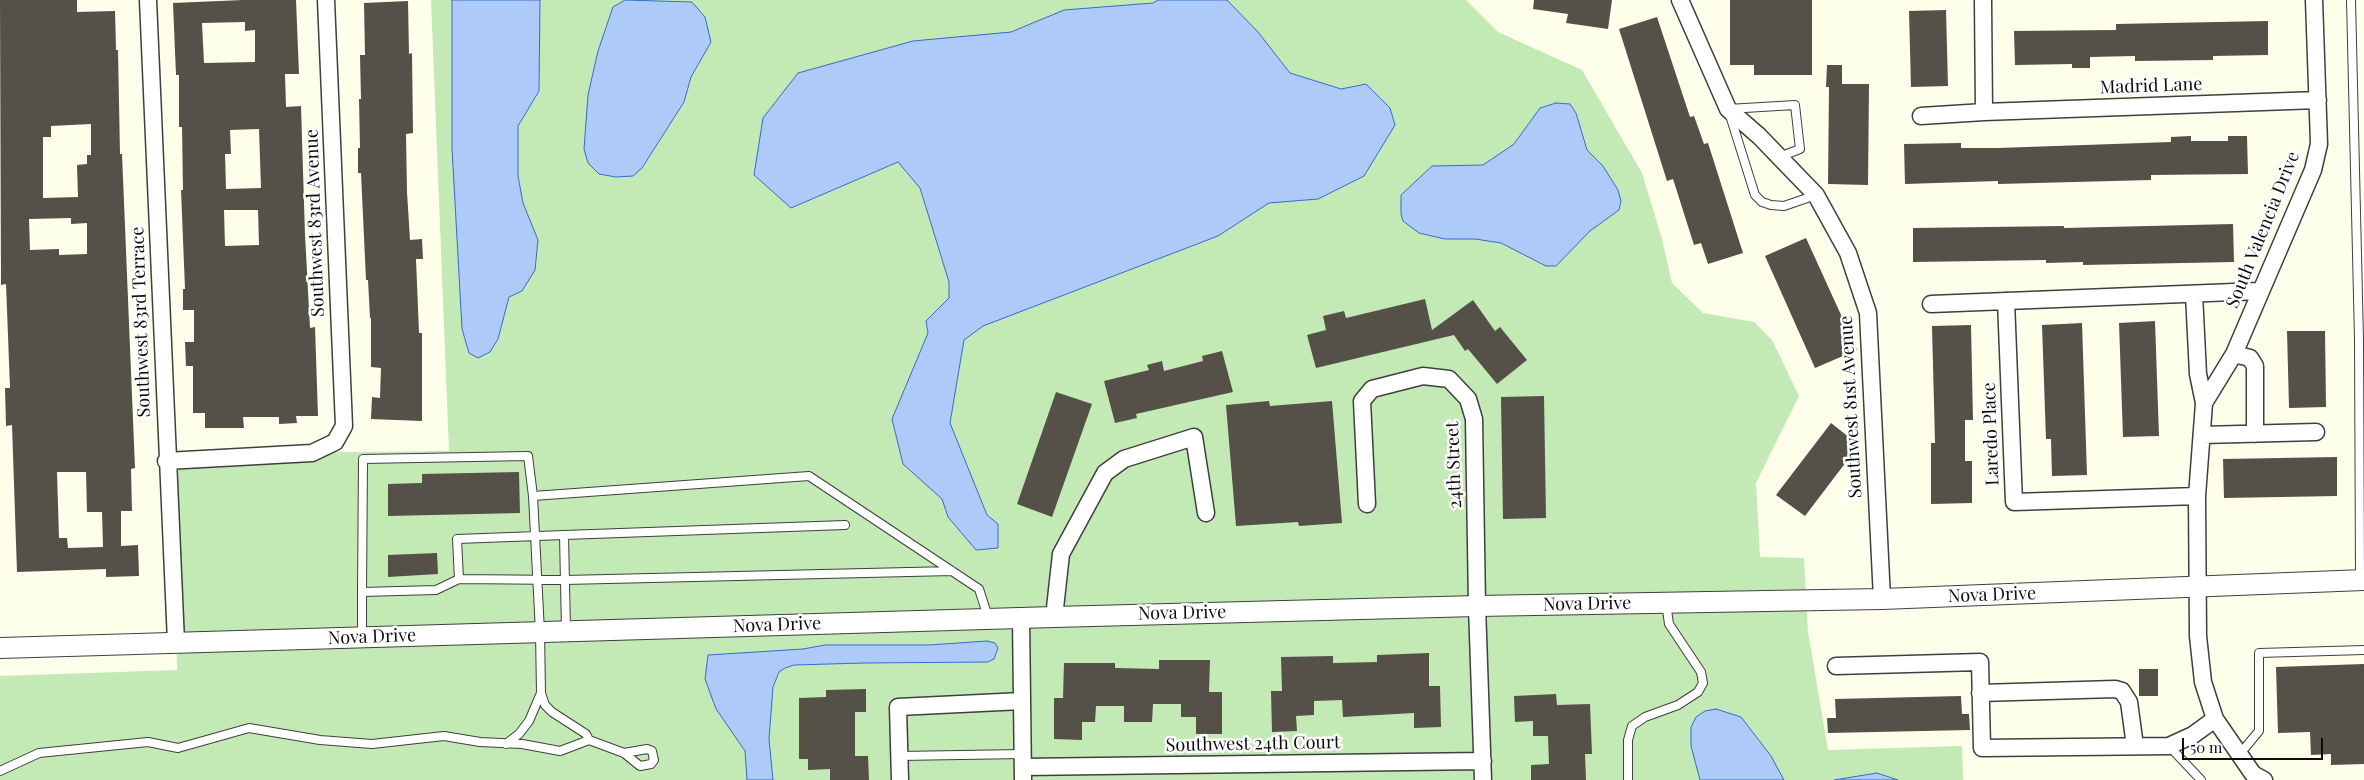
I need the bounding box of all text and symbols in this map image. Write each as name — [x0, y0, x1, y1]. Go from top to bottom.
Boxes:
street label: Madrid Lane — [2099, 73, 2203, 99]
street label: Southwest 83rd Avenue — [301, 129, 329, 317]
street label: South Valencia Drive — [2222, 149, 2304, 311]
street label: Southwest 83rd Terrace — [127, 226, 155, 418]
street label: Southwest 81st Avenue — [1835, 315, 1867, 499]
street label: Laredo Place — [1978, 382, 2004, 486]
street label: 24th Street — [1442, 421, 1466, 509]
street label: Nova Drive — [1947, 583, 2037, 607]
street label: Nova Drive — [1543, 592, 1631, 616]
street label: Nova Drive — [1138, 601, 1226, 625]
street label: Nova Drive — [732, 613, 822, 637]
street label: Nova Drive — [327, 625, 417, 649]
scale bar — [2184, 728, 2325, 760]
street label: Southwest 24th Court — [1166, 732, 1340, 756]
text: 50 m — [2190, 737, 2222, 757]

